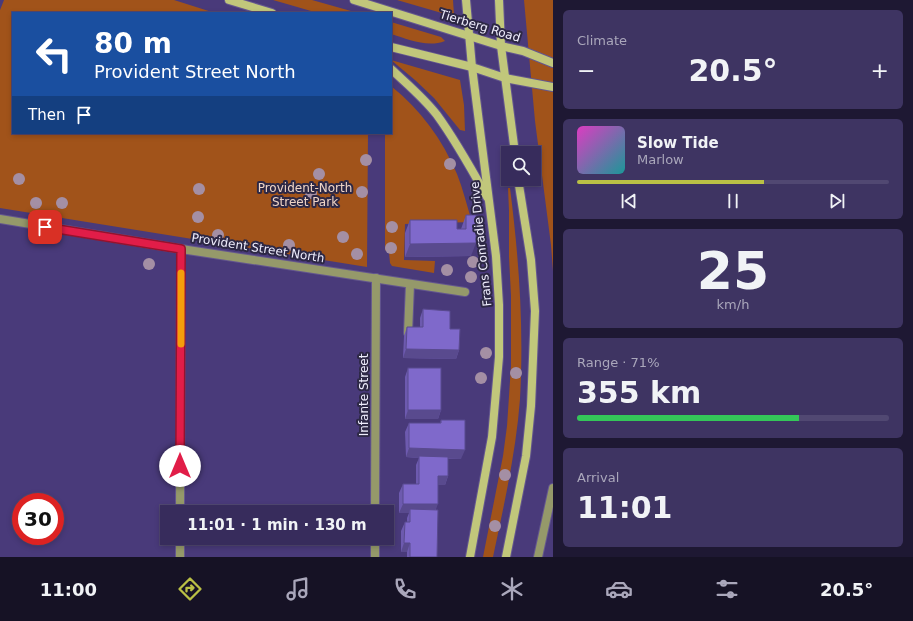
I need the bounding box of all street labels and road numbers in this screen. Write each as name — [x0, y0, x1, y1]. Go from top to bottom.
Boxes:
street label: Tierberg Road — [437, 7, 522, 45]
street label: Frans Conradie Drive — [467, 181, 495, 307]
street label: Provident Street North — [191, 231, 325, 265]
street label: Infante Street — [357, 353, 371, 436]

